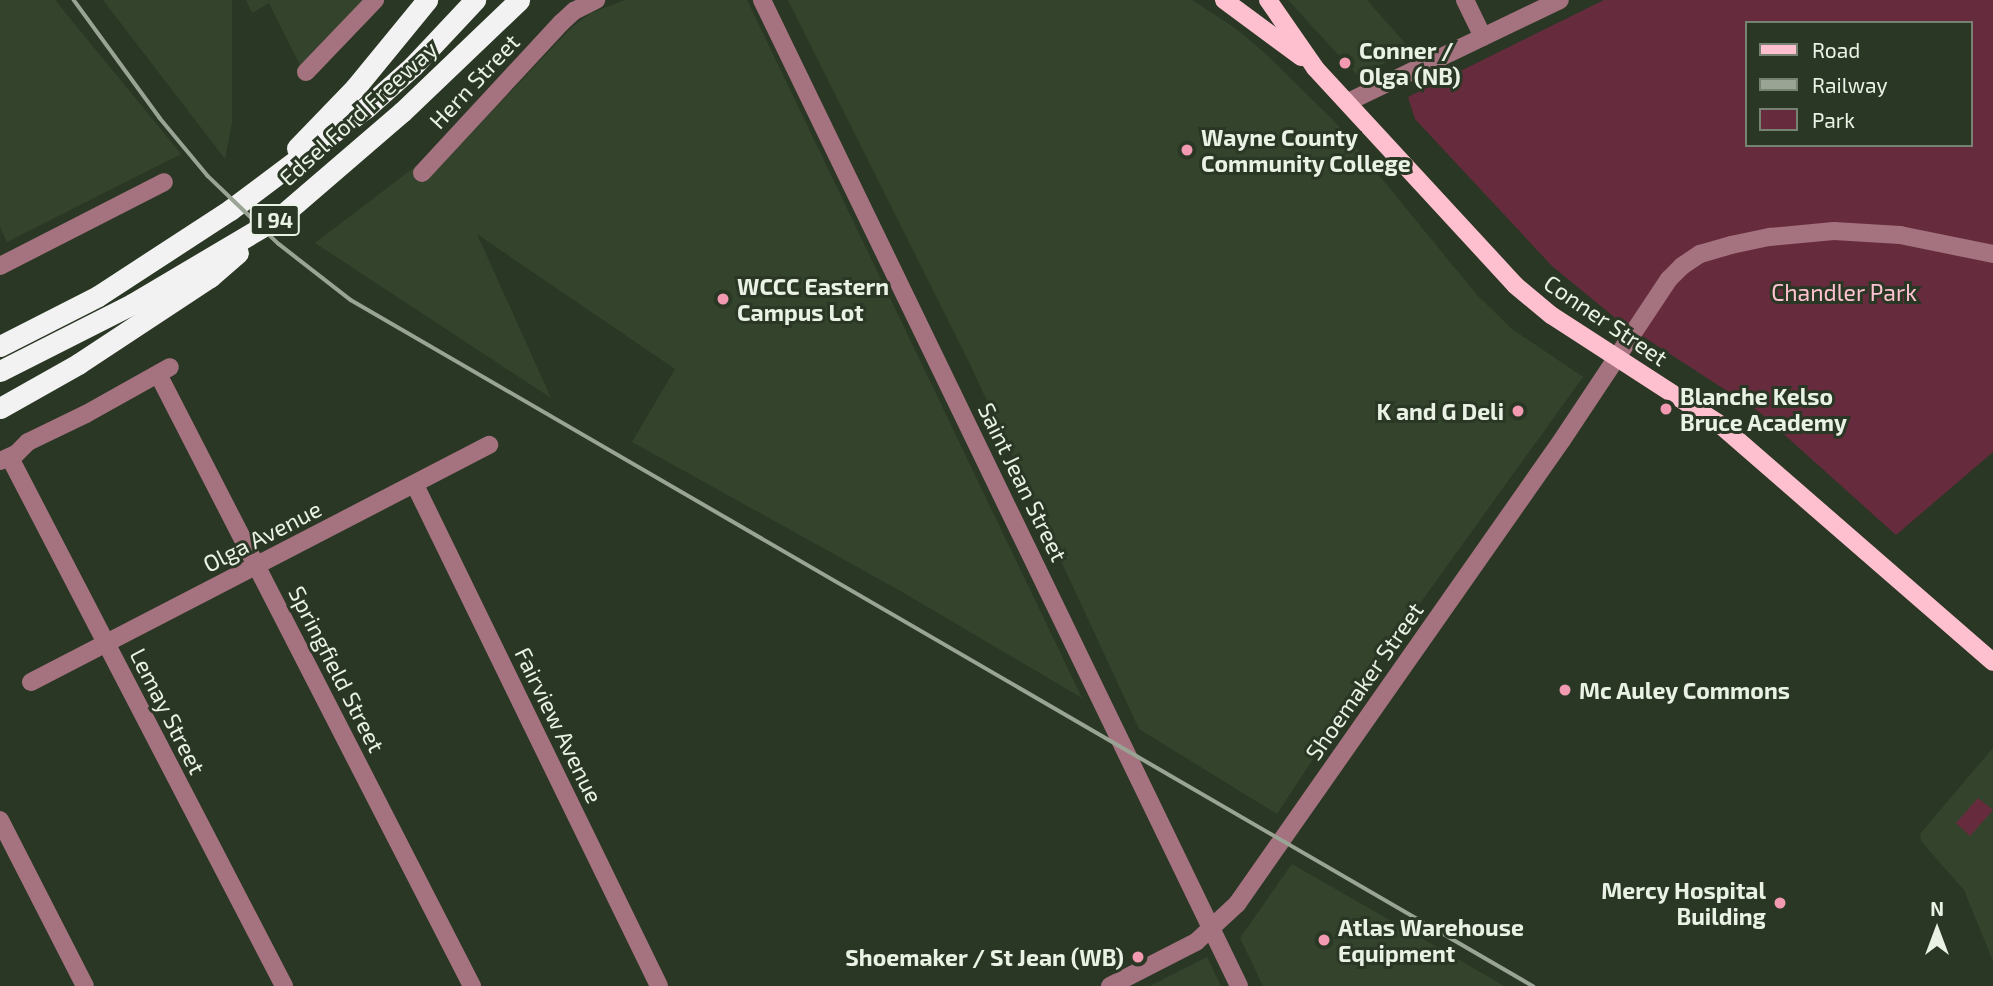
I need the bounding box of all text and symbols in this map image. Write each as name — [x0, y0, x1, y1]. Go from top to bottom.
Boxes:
legend — [1744, 21, 1972, 147]
street label: Hern Street — [423, 28, 525, 134]
street label: Edsel Ford Freeway — [273, 35, 443, 191]
place label: Conner / Olga (NB) — [1359, 36, 1461, 90]
text: Road — [1812, 37, 1860, 62]
marker: Conner / Olga (NB) — [1337, 55, 1353, 71]
text: Railway — [1812, 72, 1888, 97]
text: Park — [1812, 107, 1855, 132]
place label: Wayne County Community College — [1201, 123, 1411, 177]
marker: Wayne County Community College — [1179, 142, 1195, 158]
road number: I 94 — [249, 202, 301, 238]
street label: Conner Street — [1539, 268, 1673, 372]
place label: WCCC Eastern Campus Lot — [737, 272, 889, 326]
park label: Chandler Park — [1771, 278, 1917, 306]
marker: WCCC Eastern Campus Lot — [715, 291, 731, 307]
place label: Blanche Kelso Bruce Academy — [1680, 382, 1847, 436]
place label: K and G Deli — [1376, 397, 1504, 425]
street label: Saint Jean Street — [973, 398, 1073, 566]
marker: Blanche Kelso Bruce Academy — [1658, 401, 1674, 417]
marker: K and G Deli — [1510, 403, 1526, 419]
street label: Olga Avenue — [198, 494, 326, 578]
street label: Springfield Street — [283, 581, 391, 757]
street label: Shoemaker Street — [1299, 597, 1429, 765]
street label: Fairview Avenue — [509, 642, 609, 808]
street label: Lemay Street — [124, 643, 212, 779]
place label: Mc Auley Commons — [1579, 676, 1791, 704]
marker: Mc Auley Commons — [1557, 682, 1573, 698]
place label: Mercy Hospital Building — [1601, 876, 1766, 930]
marker: Mercy Hospital Building — [1772, 895, 1788, 911]
north arrow — [1902, 895, 1972, 965]
text: N — [1930, 897, 1944, 920]
place label: Atlas Warehouse Equipment — [1338, 913, 1524, 967]
marker: Atlas Warehouse Equipment — [1316, 932, 1332, 948]
place label: Shoemaker / St Jean (WB) — [844, 943, 1124, 971]
marker: Shoemaker / St Jean (WB) — [1130, 949, 1146, 965]

